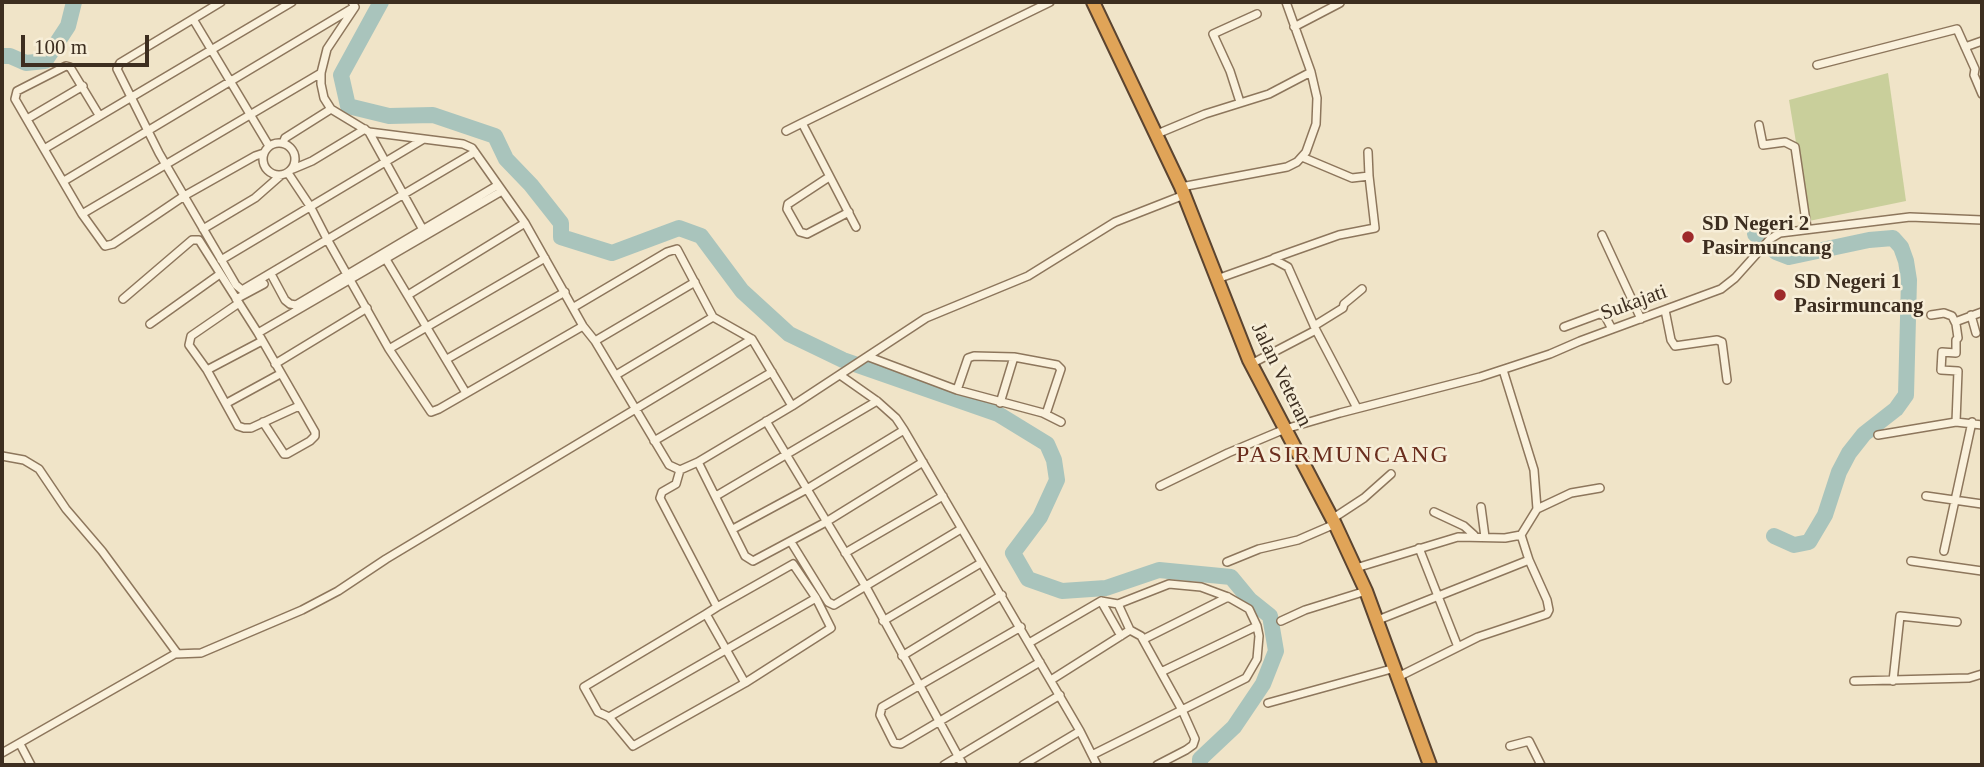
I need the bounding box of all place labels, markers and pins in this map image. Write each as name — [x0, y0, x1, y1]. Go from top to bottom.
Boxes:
place label: SD Negeri 2 Pasirmuncang — [1702, 212, 1832, 262]
marker: SD Negeri 2 Pasirmuncang — [1680, 229, 1696, 245]
place label: SD Negeri 1 Pasirmuncang — [1794, 270, 1924, 320]
marker: SD Negeri 1 Pasirmuncang — [1772, 287, 1788, 303]

